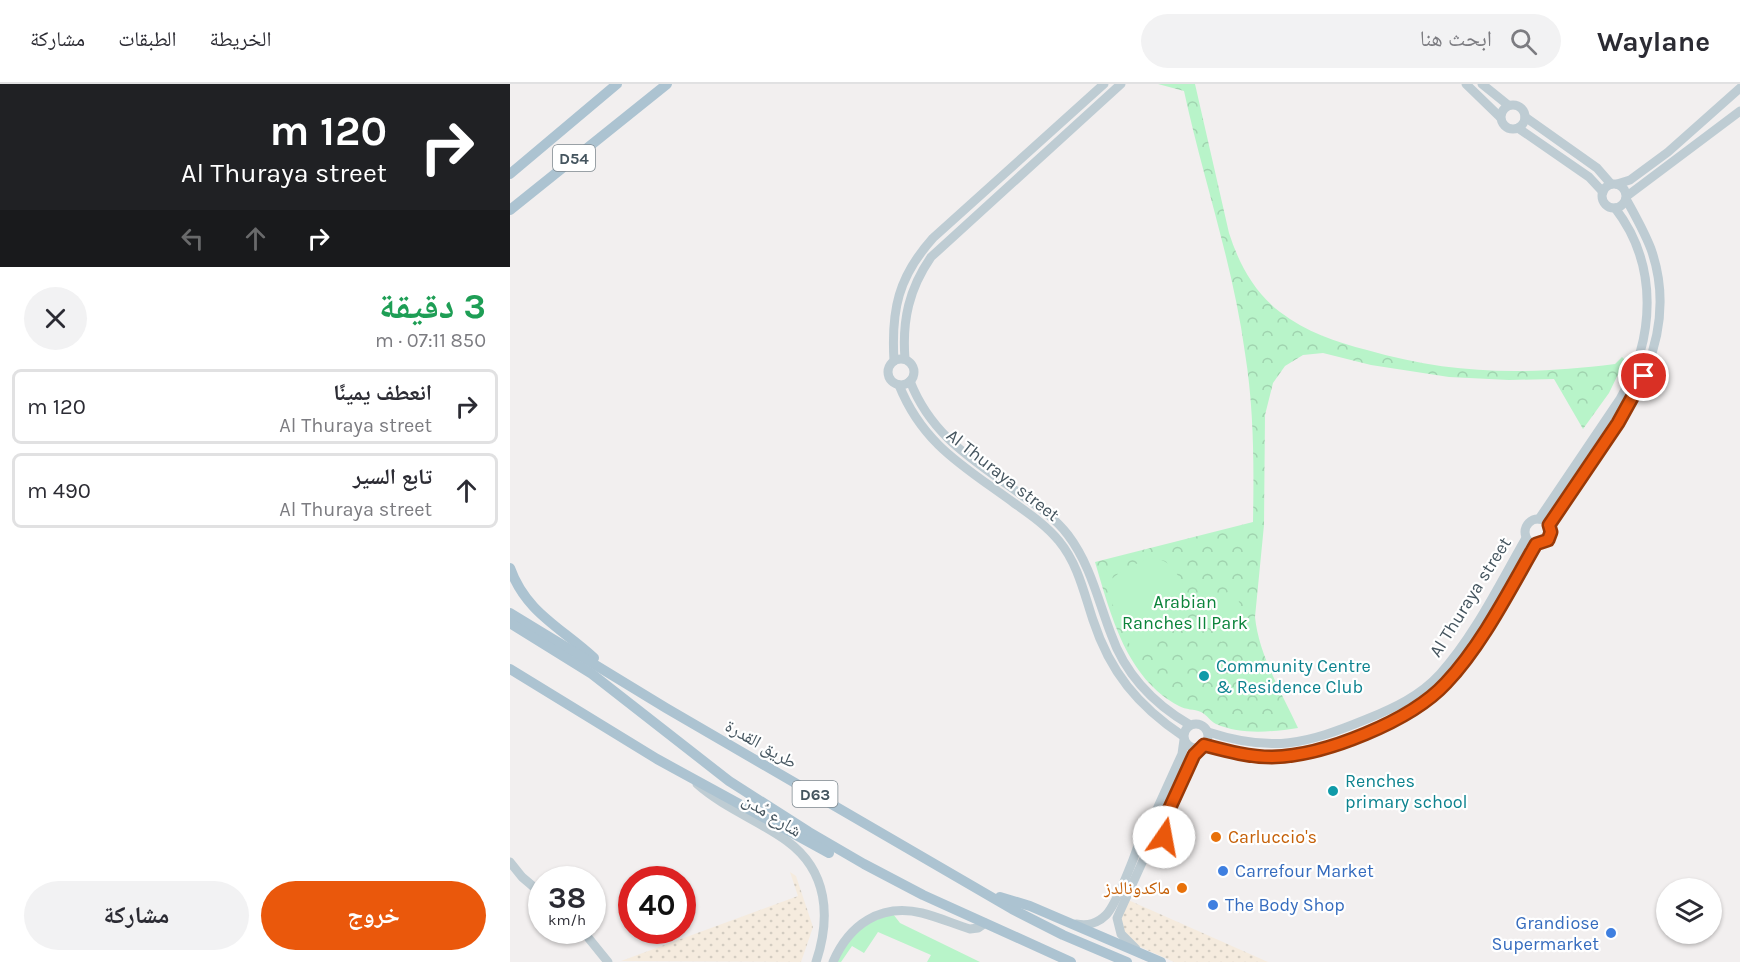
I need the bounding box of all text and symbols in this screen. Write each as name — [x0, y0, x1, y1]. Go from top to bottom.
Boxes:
search box — [1141, 14, 1561, 68]
icon: search — [1507, 25, 1540, 58]
text: Waylane — [1597, 25, 1710, 58]
text: ابحث هنا — [1420, 26, 1492, 52]
text: مشاركة — [30, 27, 85, 51]
text: الطبقات — [118, 27, 177, 51]
text: الخريطة — [210, 27, 271, 51]
text: 120 m — [270, 106, 387, 156]
icon: right — [408, 108, 486, 186]
road number: D54 — [553, 145, 595, 171]
text: Al Thuraya street — [181, 157, 387, 189]
icon: left — [176, 222, 209, 255]
icon: ahead — [239, 222, 272, 255]
icon: right — [302, 222, 335, 255]
text: 3 دقيقة — [379, 285, 486, 327]
button: close — [24, 287, 87, 350]
text: 850 m · 07:11 — [375, 329, 486, 352]
pin — [1618, 350, 1669, 401]
icon: arrive — [1627, 359, 1660, 392]
text: انعطف يمينًا — [333, 380, 432, 406]
icon: right — [450, 390, 483, 423]
text: 120 m — [27, 394, 86, 420]
text: Al Thuraya street — [279, 414, 432, 437]
street label: Al Thuraya street — [942, 424, 1064, 526]
text: تابع السير — [353, 464, 432, 490]
icon: ahead — [450, 474, 483, 507]
text: 490 m — [27, 478, 91, 504]
text: Al Thuraya street — [279, 498, 432, 521]
street label: Al Thuraya street — [1424, 533, 1516, 661]
park label: Arabian Ranches II Park — [1122, 591, 1248, 634]
place label: Community Centre & Residence Club — [1216, 655, 1371, 698]
marker: Community Centre & Residence Club — [1197, 669, 1211, 683]
street label: طريق القدرة — [721, 715, 801, 773]
place label: Renches primary school — [1345, 770, 1468, 813]
road number: D63 — [792, 781, 838, 807]
marker: Renches primary school — [1326, 784, 1340, 798]
street label: شارع مُدن — [738, 788, 806, 842]
position arrow — [1132, 805, 1196, 869]
place label: Carluccio's — [1228, 826, 1317, 848]
marker: Carluccio's — [1209, 830, 1223, 844]
place label: Carrefour Market — [1235, 860, 1374, 882]
marker: Carrefour Market — [1216, 864, 1230, 878]
speed limit sign: 40 — [618, 866, 696, 944]
place label: ماكدونالدز — [1103, 877, 1170, 899]
map controls — [1656, 878, 1722, 944]
button: layers — [1656, 878, 1722, 944]
text: 38 — [548, 880, 586, 916]
button: مشاركة — [24, 881, 249, 950]
button: خروج — [261, 881, 486, 950]
marker: ماكدونالدز — [1175, 881, 1189, 895]
place label: The Body Shop — [1225, 894, 1345, 916]
marker: The Body Shop — [1206, 898, 1220, 912]
text: km/h — [548, 911, 586, 929]
place label: Grandiose Supermarket — [1492, 912, 1599, 955]
marker: Grandiose Supermarket — [1604, 926, 1618, 940]

